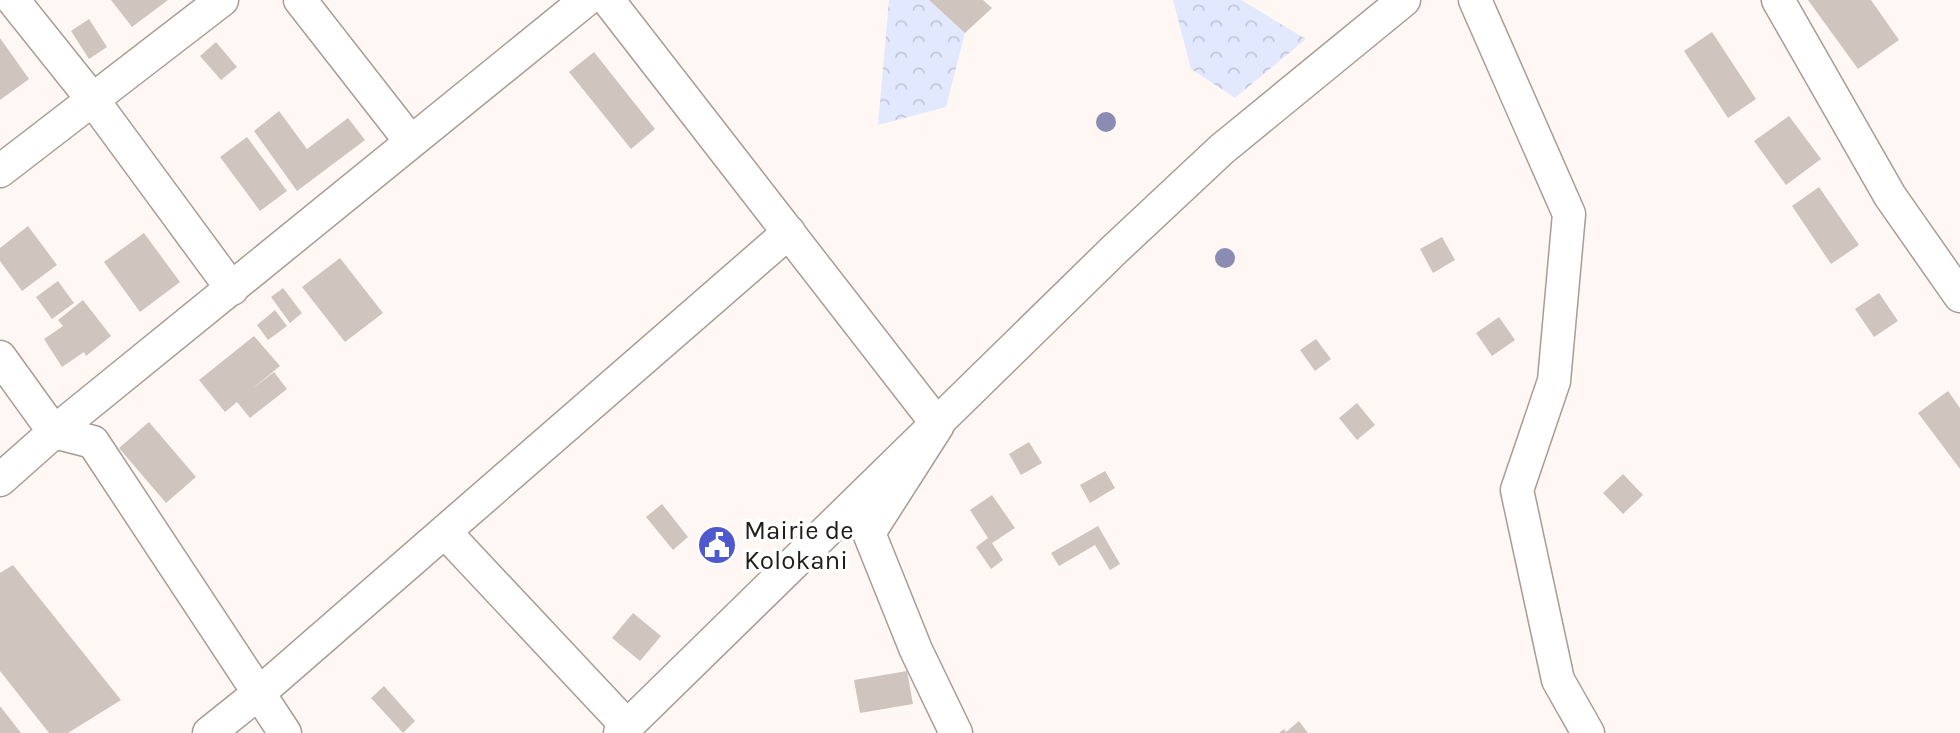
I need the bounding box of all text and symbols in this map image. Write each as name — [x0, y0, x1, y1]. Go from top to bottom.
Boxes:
place label: Mairie de Kolokani — [744, 515, 854, 576]
public building icon: Mairie de Kolokani — [696, 524, 738, 566]

